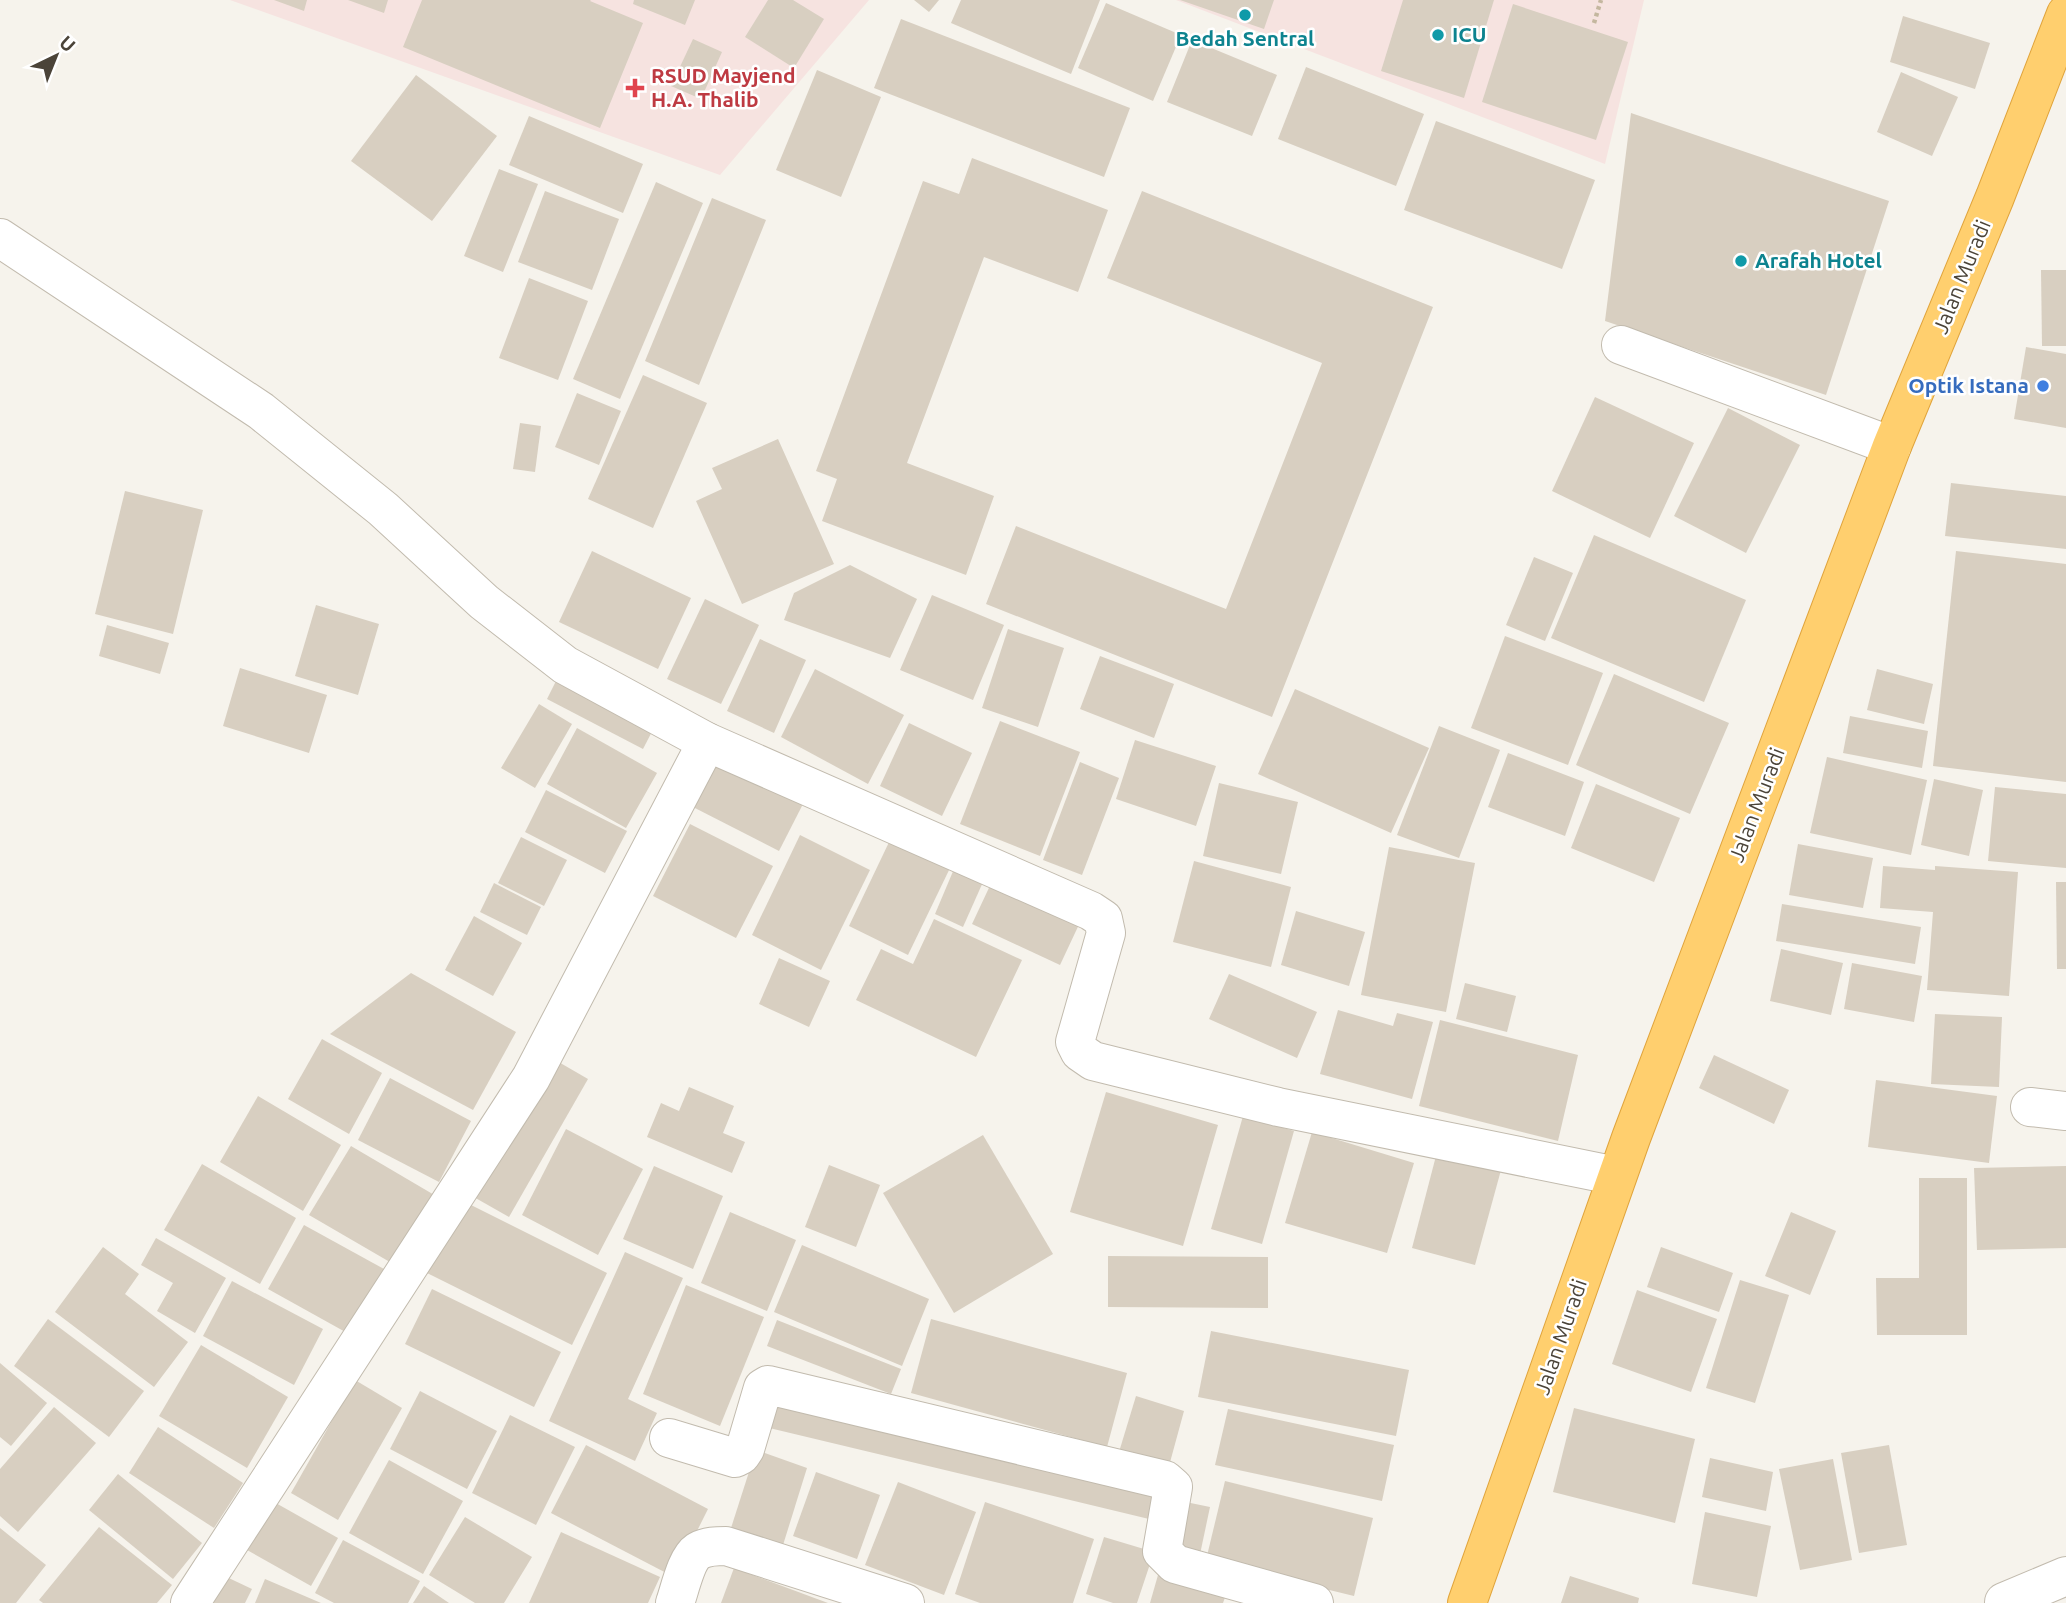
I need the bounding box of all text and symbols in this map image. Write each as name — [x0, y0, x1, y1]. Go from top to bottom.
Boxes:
marker: Bedah Sentral — [1237, 7, 1253, 23]
north arrow — [21, 21, 91, 91]
place label: ICU — [1452, 22, 1486, 46]
place label: Bedah Sentral — [1176, 26, 1314, 50]
marker: ICU — [1430, 27, 1446, 43]
text: U — [55, 31, 80, 56]
place label: RSUD Mayjend H.A. Thalib — [651, 63, 796, 111]
marker: RSUD Mayjend H.A. Thalib — [625, 78, 645, 98]
street label: Jalan Muradi — [1927, 216, 1995, 337]
place label: Arafah Hotel — [1755, 248, 1882, 272]
marker: Arafah Hotel — [1733, 253, 1749, 269]
place label: Optik Istana — [1908, 373, 2029, 397]
marker: Optik Istana — [2035, 378, 2051, 394]
street label: Jalan Muradi — [1723, 744, 1789, 865]
street label: Jalan Muradi — [1529, 1276, 1591, 1398]

